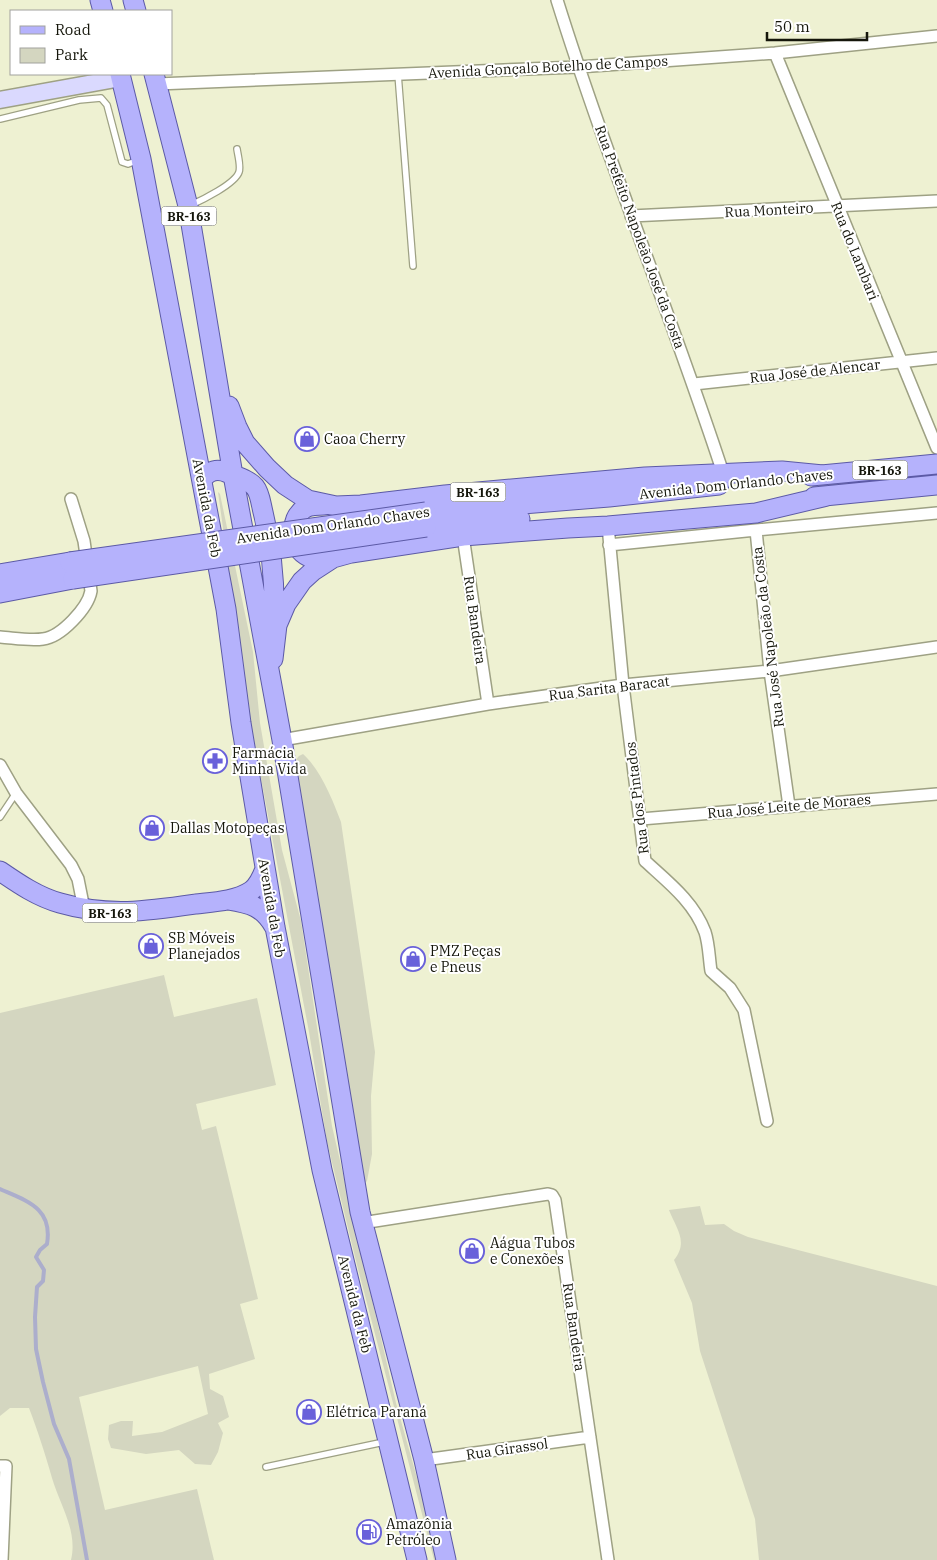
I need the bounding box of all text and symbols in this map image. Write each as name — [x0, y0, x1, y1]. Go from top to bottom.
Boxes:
legend — [10, 10, 172, 75]
scale bar — [767, 10, 867, 42]
text: 50 m — [774, 17, 810, 36]
text: Road — [55, 20, 91, 39]
text: Park — [55, 45, 88, 64]
street label: Avenida Gonçalo Botelho de Campos — [427, 52, 669, 82]
street label: Rua Prefeito Napoleão José da Costa — [591, 123, 689, 352]
street label: Rua Monteiro — [724, 199, 814, 221]
street label: Rua do Lambari — [827, 199, 883, 303]
road number: BR-163 — [162, 207, 216, 226]
street label: Rua José de Alencar — [749, 355, 882, 387]
shop icon: Caoa Cherry — [294, 426, 320, 452]
place label: Caoa Cherry — [324, 430, 406, 448]
street label: Avenida da Feb — [189, 457, 225, 559]
road number: BR-163 — [852, 460, 908, 480]
street label: Avenida Dom Orlando Chaves — [638, 465, 834, 503]
road number: BR-163 — [450, 482, 506, 502]
street label: Avenida Dom Orlando Chaves — [235, 503, 431, 547]
street label: Rua José Napoleão da Costa — [748, 545, 788, 728]
street label: Rua Bandeira — [460, 575, 490, 666]
street label: Rua Sarita Baracat — [547, 672, 671, 704]
street label: Rua dos Pintados — [621, 741, 653, 855]
place label: Farmácia Minha Vida — [232, 744, 307, 778]
pharmacy icon: Farmácia Minha Vida — [202, 748, 228, 774]
street label: Rua José Leite de Moraes — [706, 790, 872, 822]
shop icon: Dallas Motopeças — [139, 815, 165, 841]
place label: Dallas Motopeças — [170, 819, 285, 837]
street label: Avenida da Feb — [254, 857, 290, 959]
road number: BR-163 — [82, 904, 138, 922]
place label: SB Móveis Planejados — [168, 929, 240, 963]
shop icon: SB Móveis Planejados — [138, 933, 164, 959]
place label: PMZ Peças e Pneus — [430, 942, 501, 976]
shop icon: PMZ Peças e Pneus — [400, 946, 426, 972]
place label: Aágua Tubos e Conexões — [490, 1234, 575, 1268]
shop icon: Aágua Tubos e Conexões — [459, 1238, 485, 1264]
street label: Avenida da Feb — [334, 1253, 376, 1355]
street label: Rua Bandeira — [559, 1282, 589, 1373]
shop icon: Elétrica Paraná — [296, 1399, 322, 1425]
place label: Elétrica Paraná — [326, 1403, 427, 1421]
street label: Rua Girassol — [465, 1434, 549, 1464]
place label: Amazônia Petróleo — [386, 1515, 453, 1549]
fuel station icon: Amazônia Petróleo — [356, 1519, 382, 1545]

